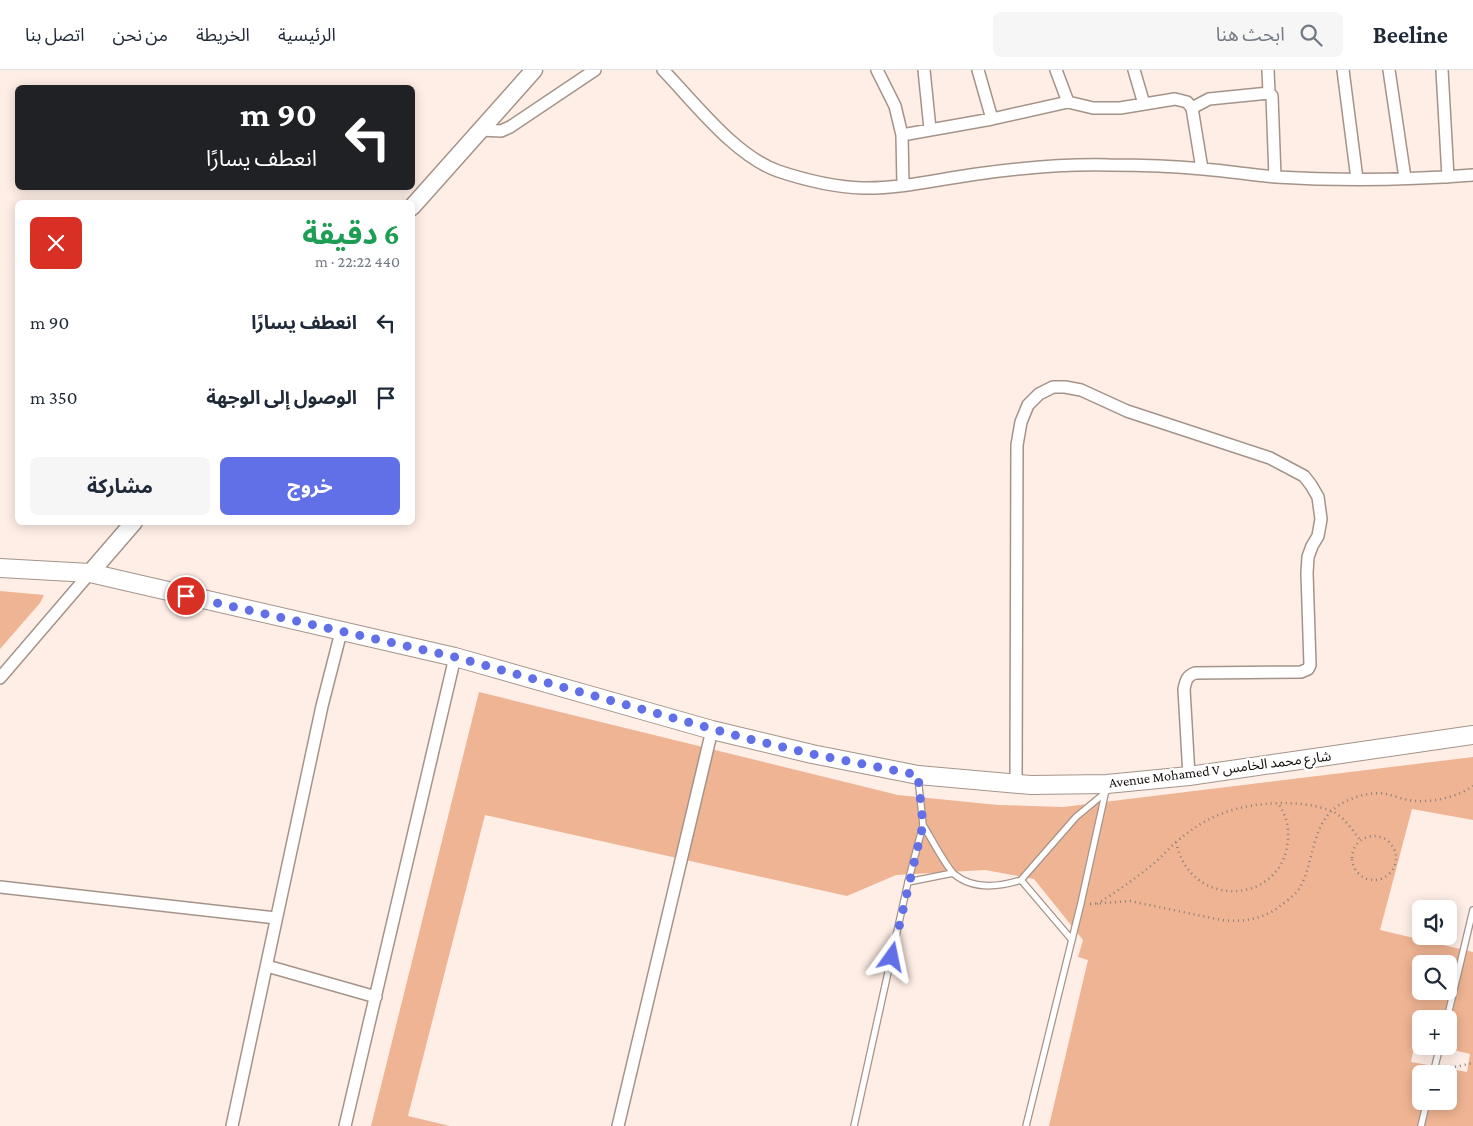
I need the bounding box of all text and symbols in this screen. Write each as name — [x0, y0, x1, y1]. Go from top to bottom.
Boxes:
search box — [993, 12, 1343, 57]
icon: search — [1297, 21, 1325, 49]
text: Beeline — [1373, 21, 1448, 48]
text: ابحث هنا — [1216, 24, 1285, 45]
text: اتصل بنا — [25, 25, 85, 45]
text: من نحن — [113, 25, 168, 45]
text: الخريطة — [196, 25, 250, 45]
text: الرئيسية — [278, 25, 336, 45]
text: 90 m — [240, 95, 317, 134]
icon: left — [335, 105, 400, 170]
text: انعطف يسارًا — [206, 146, 317, 171]
button: close — [30, 217, 82, 269]
text: 6 دقيقة — [302, 217, 400, 250]
text: 440 m · 22:22 — [315, 253, 400, 270]
icon: left — [372, 309, 400, 337]
text: 90 m — [30, 312, 69, 333]
text: انعطف يسارًا — [251, 312, 357, 333]
icon: arrive — [372, 384, 400, 412]
text: 350 m — [30, 387, 78, 408]
text: الوصول إلى الوجهة — [206, 387, 357, 408]
button: مشاركة — [30, 457, 210, 515]
button: خروج — [220, 457, 400, 515]
pin — [165, 575, 207, 617]
icon: arrive — [172, 582, 200, 610]
street label: Avenue Mohamed V شارع محمد الخامس — [1108, 747, 1332, 794]
map controls — [1412, 900, 1457, 1110]
button: sound — [1412, 900, 1457, 945]
position arrow — [865, 930, 917, 982]
button: search — [1412, 955, 1457, 1000]
button: + — [1412, 1010, 1457, 1055]
button: − — [1412, 1065, 1457, 1110]

